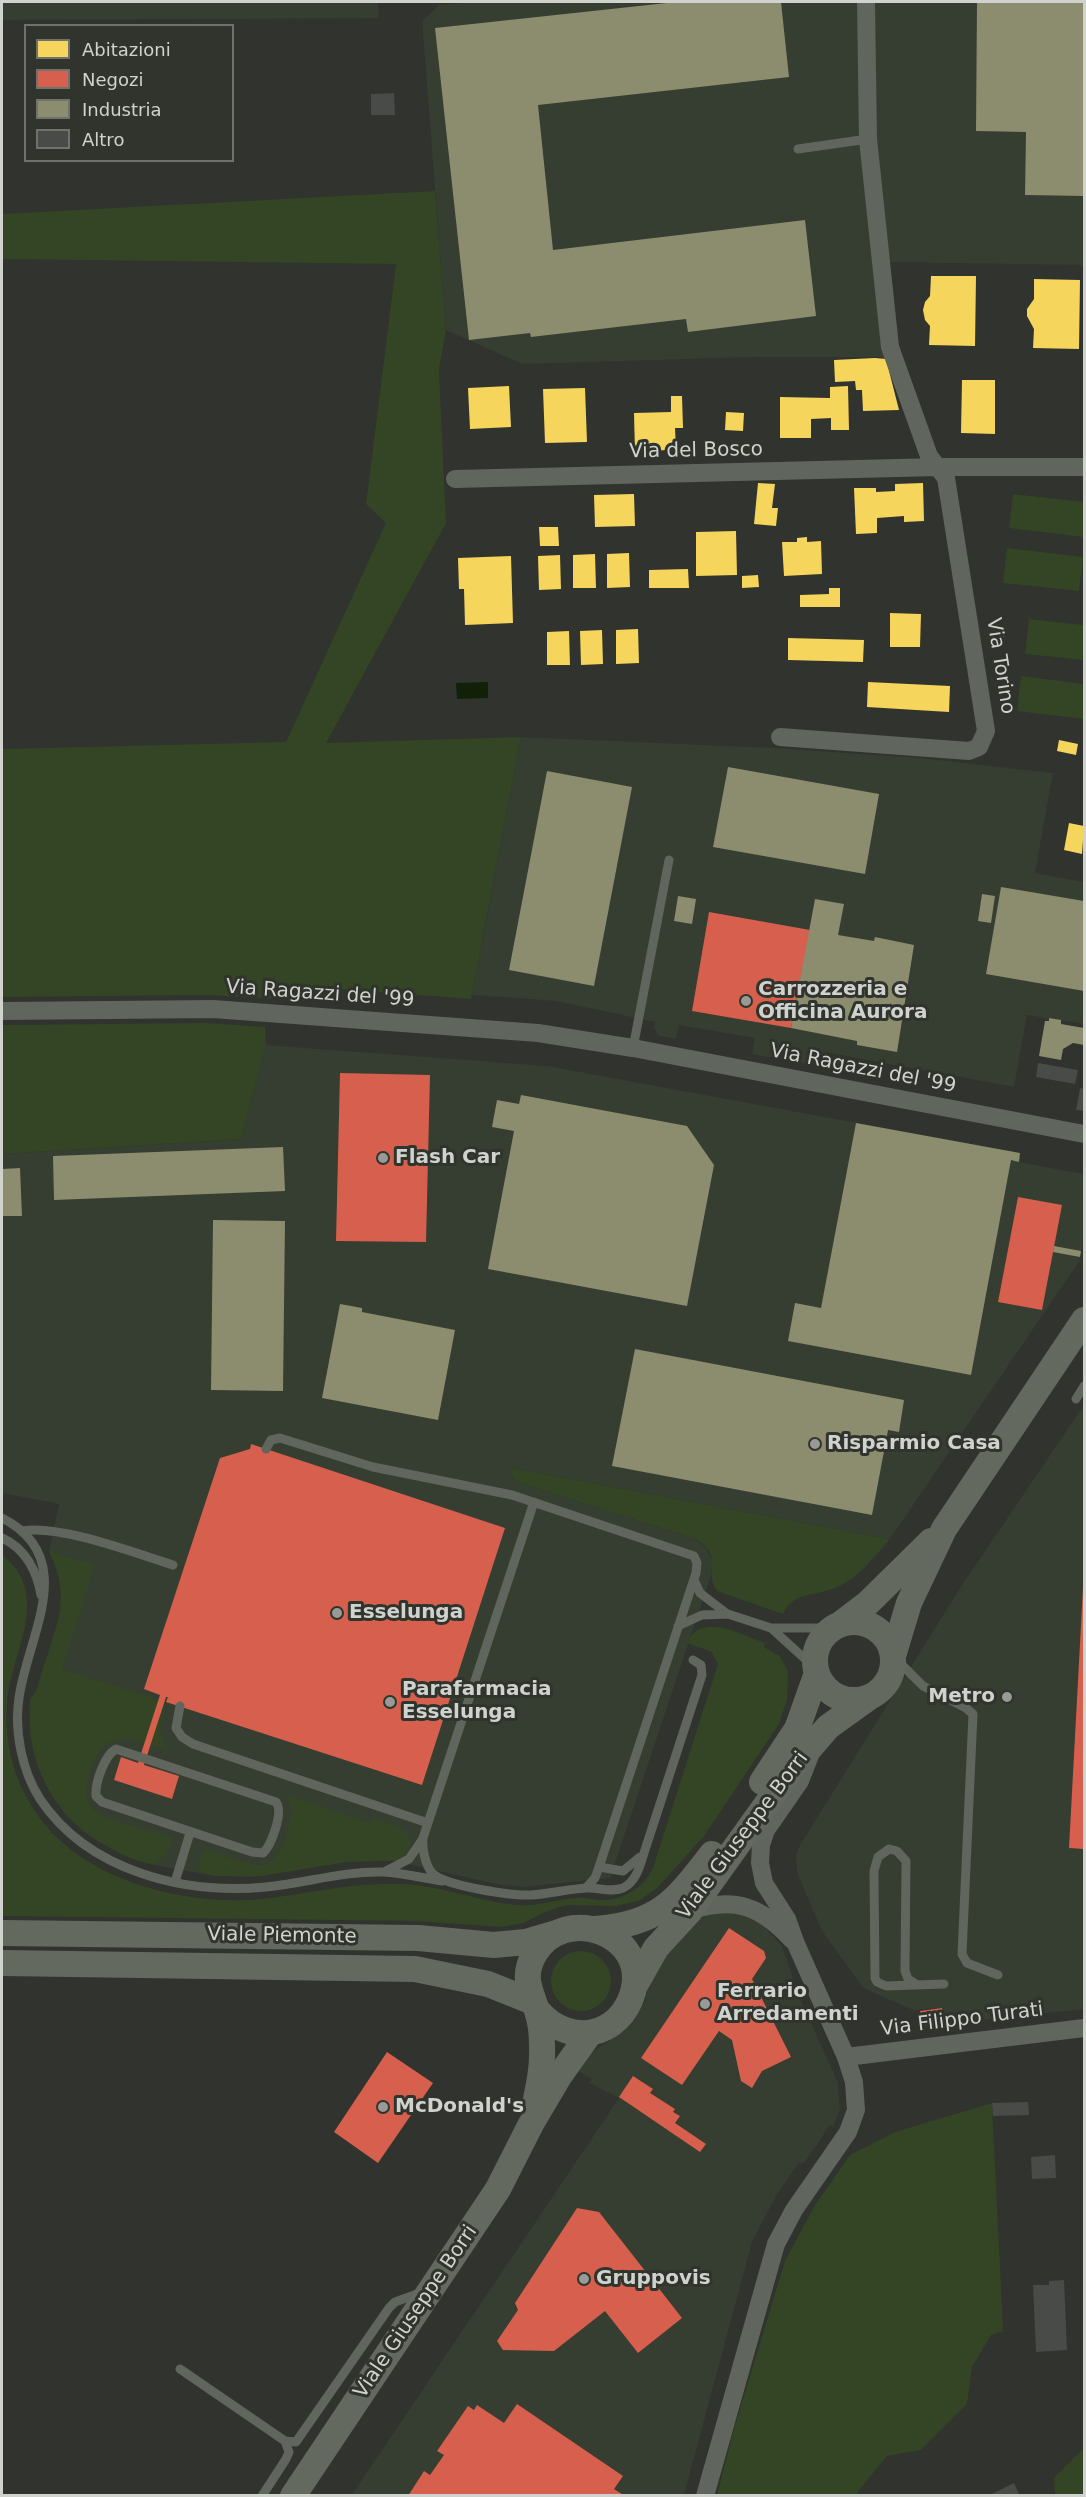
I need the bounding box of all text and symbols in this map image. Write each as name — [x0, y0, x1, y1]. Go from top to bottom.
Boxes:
legend — [24, 24, 234, 162]
text: Abitazioni — [82, 39, 171, 60]
text: Negozi — [82, 69, 143, 90]
text: Industria — [82, 99, 161, 120]
text: Altro — [82, 129, 124, 150]
street label: Via del Bosco — [629, 438, 763, 464]
street label: Via Torino — [981, 616, 1019, 716]
street label: Via Ragazzi del '99 — [225, 975, 415, 1013]
place label: Carrozzeria e Officina Aurora — [758, 978, 927, 1025]
marker: Carrozzeria e Officina Aurora — [739, 994, 753, 1008]
street label: Via Ragazzi del '99 — [768, 1039, 958, 1099]
place label: Flash Car — [395, 1146, 500, 1170]
marker: Flash Car — [376, 1151, 390, 1165]
place label: Risparmio Casa — [827, 1432, 1001, 1456]
marker: Risparmio Casa — [808, 1437, 822, 1451]
place label: Esselunga — [349, 1601, 463, 1625]
marker: Esselunga — [330, 1606, 344, 1620]
place label: Parafarmacia Esselunga — [402, 1678, 552, 1725]
place label: Metro — [928, 1685, 995, 1709]
marker: Metro — [1000, 1690, 1014, 1704]
marker: Parafarmacia Esselunga — [383, 1695, 397, 1709]
street label: Viale Giuseppe Borri — [672, 1748, 814, 1924]
street label: Viale Piemonte — [207, 1923, 357, 1949]
place label: Ferrario Arredamenti — [717, 1980, 859, 2027]
marker: Ferrario Arredamenti — [698, 1997, 712, 2011]
street label: Via Filippo Turati — [879, 1998, 1045, 2042]
place label: McDonald's — [395, 2095, 524, 2119]
marker: McDonald's — [376, 2100, 390, 2114]
street label: Viale Giuseppe Borri — [349, 2221, 483, 2403]
place label: Gruppovis — [596, 2267, 711, 2291]
marker: Gruppovis — [577, 2272, 591, 2286]

